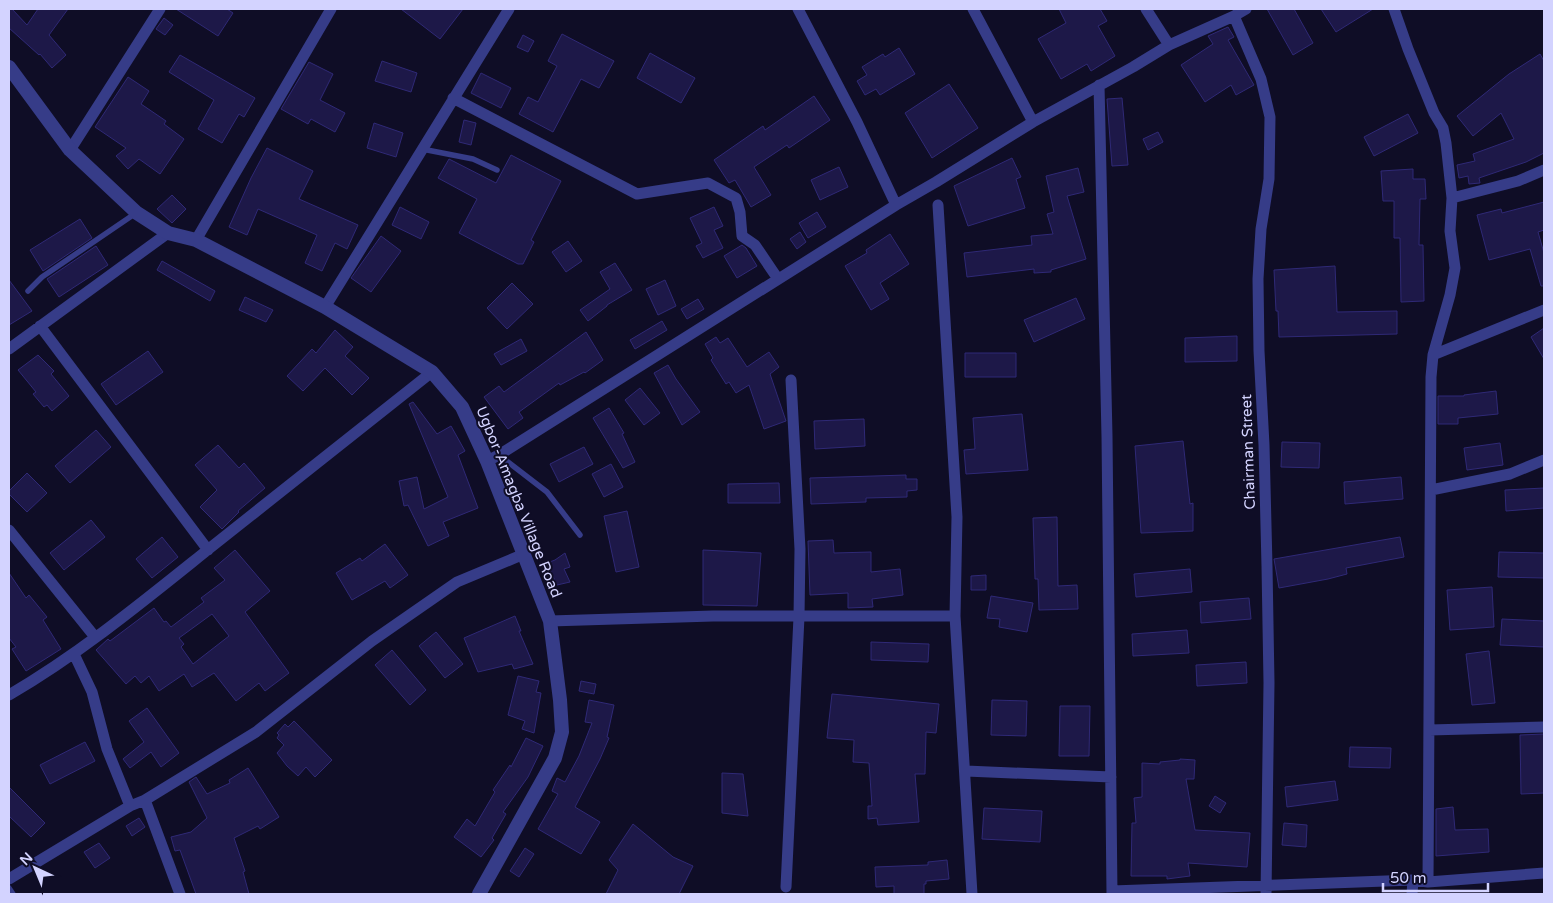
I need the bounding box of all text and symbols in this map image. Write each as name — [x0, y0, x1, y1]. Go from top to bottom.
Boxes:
street label: Chairman Street — [1237, 394, 1259, 510]
street label: Ugbor-Amagba Village Road — [472, 404, 566, 600]
north arrow — [10, 843, 60, 893]
text: N — [16, 849, 36, 869]
scale bar — [1383, 860, 1488, 892]
text: 50 m — [1390, 869, 1427, 887]

